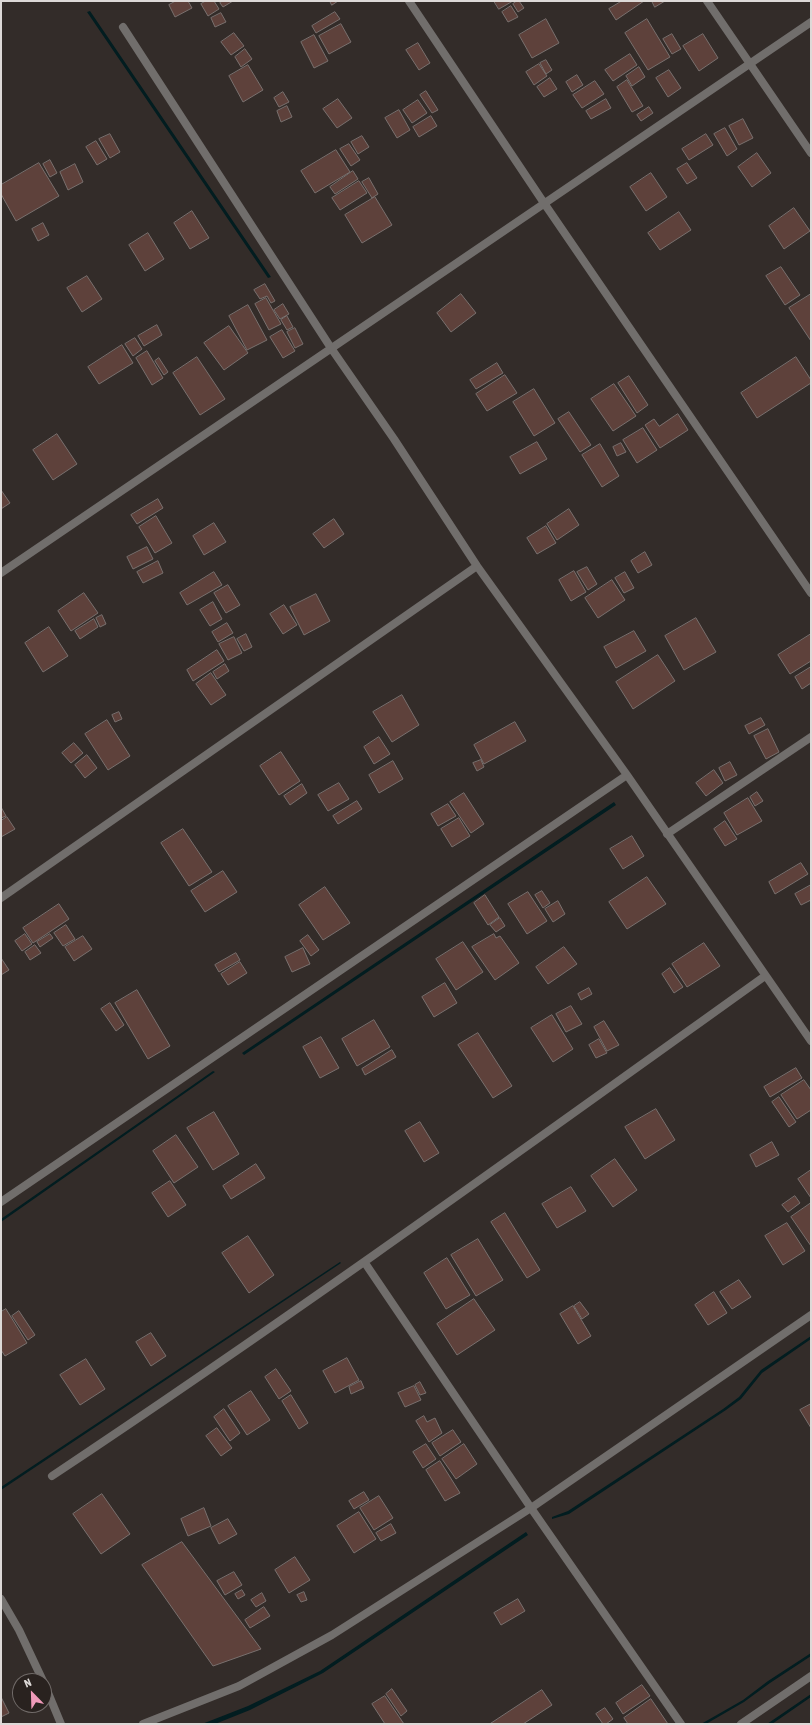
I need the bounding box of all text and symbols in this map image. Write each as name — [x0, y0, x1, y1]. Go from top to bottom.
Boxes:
north arrow — [12, 1673, 52, 1713]
text: N — [22, 1676, 33, 1690]

